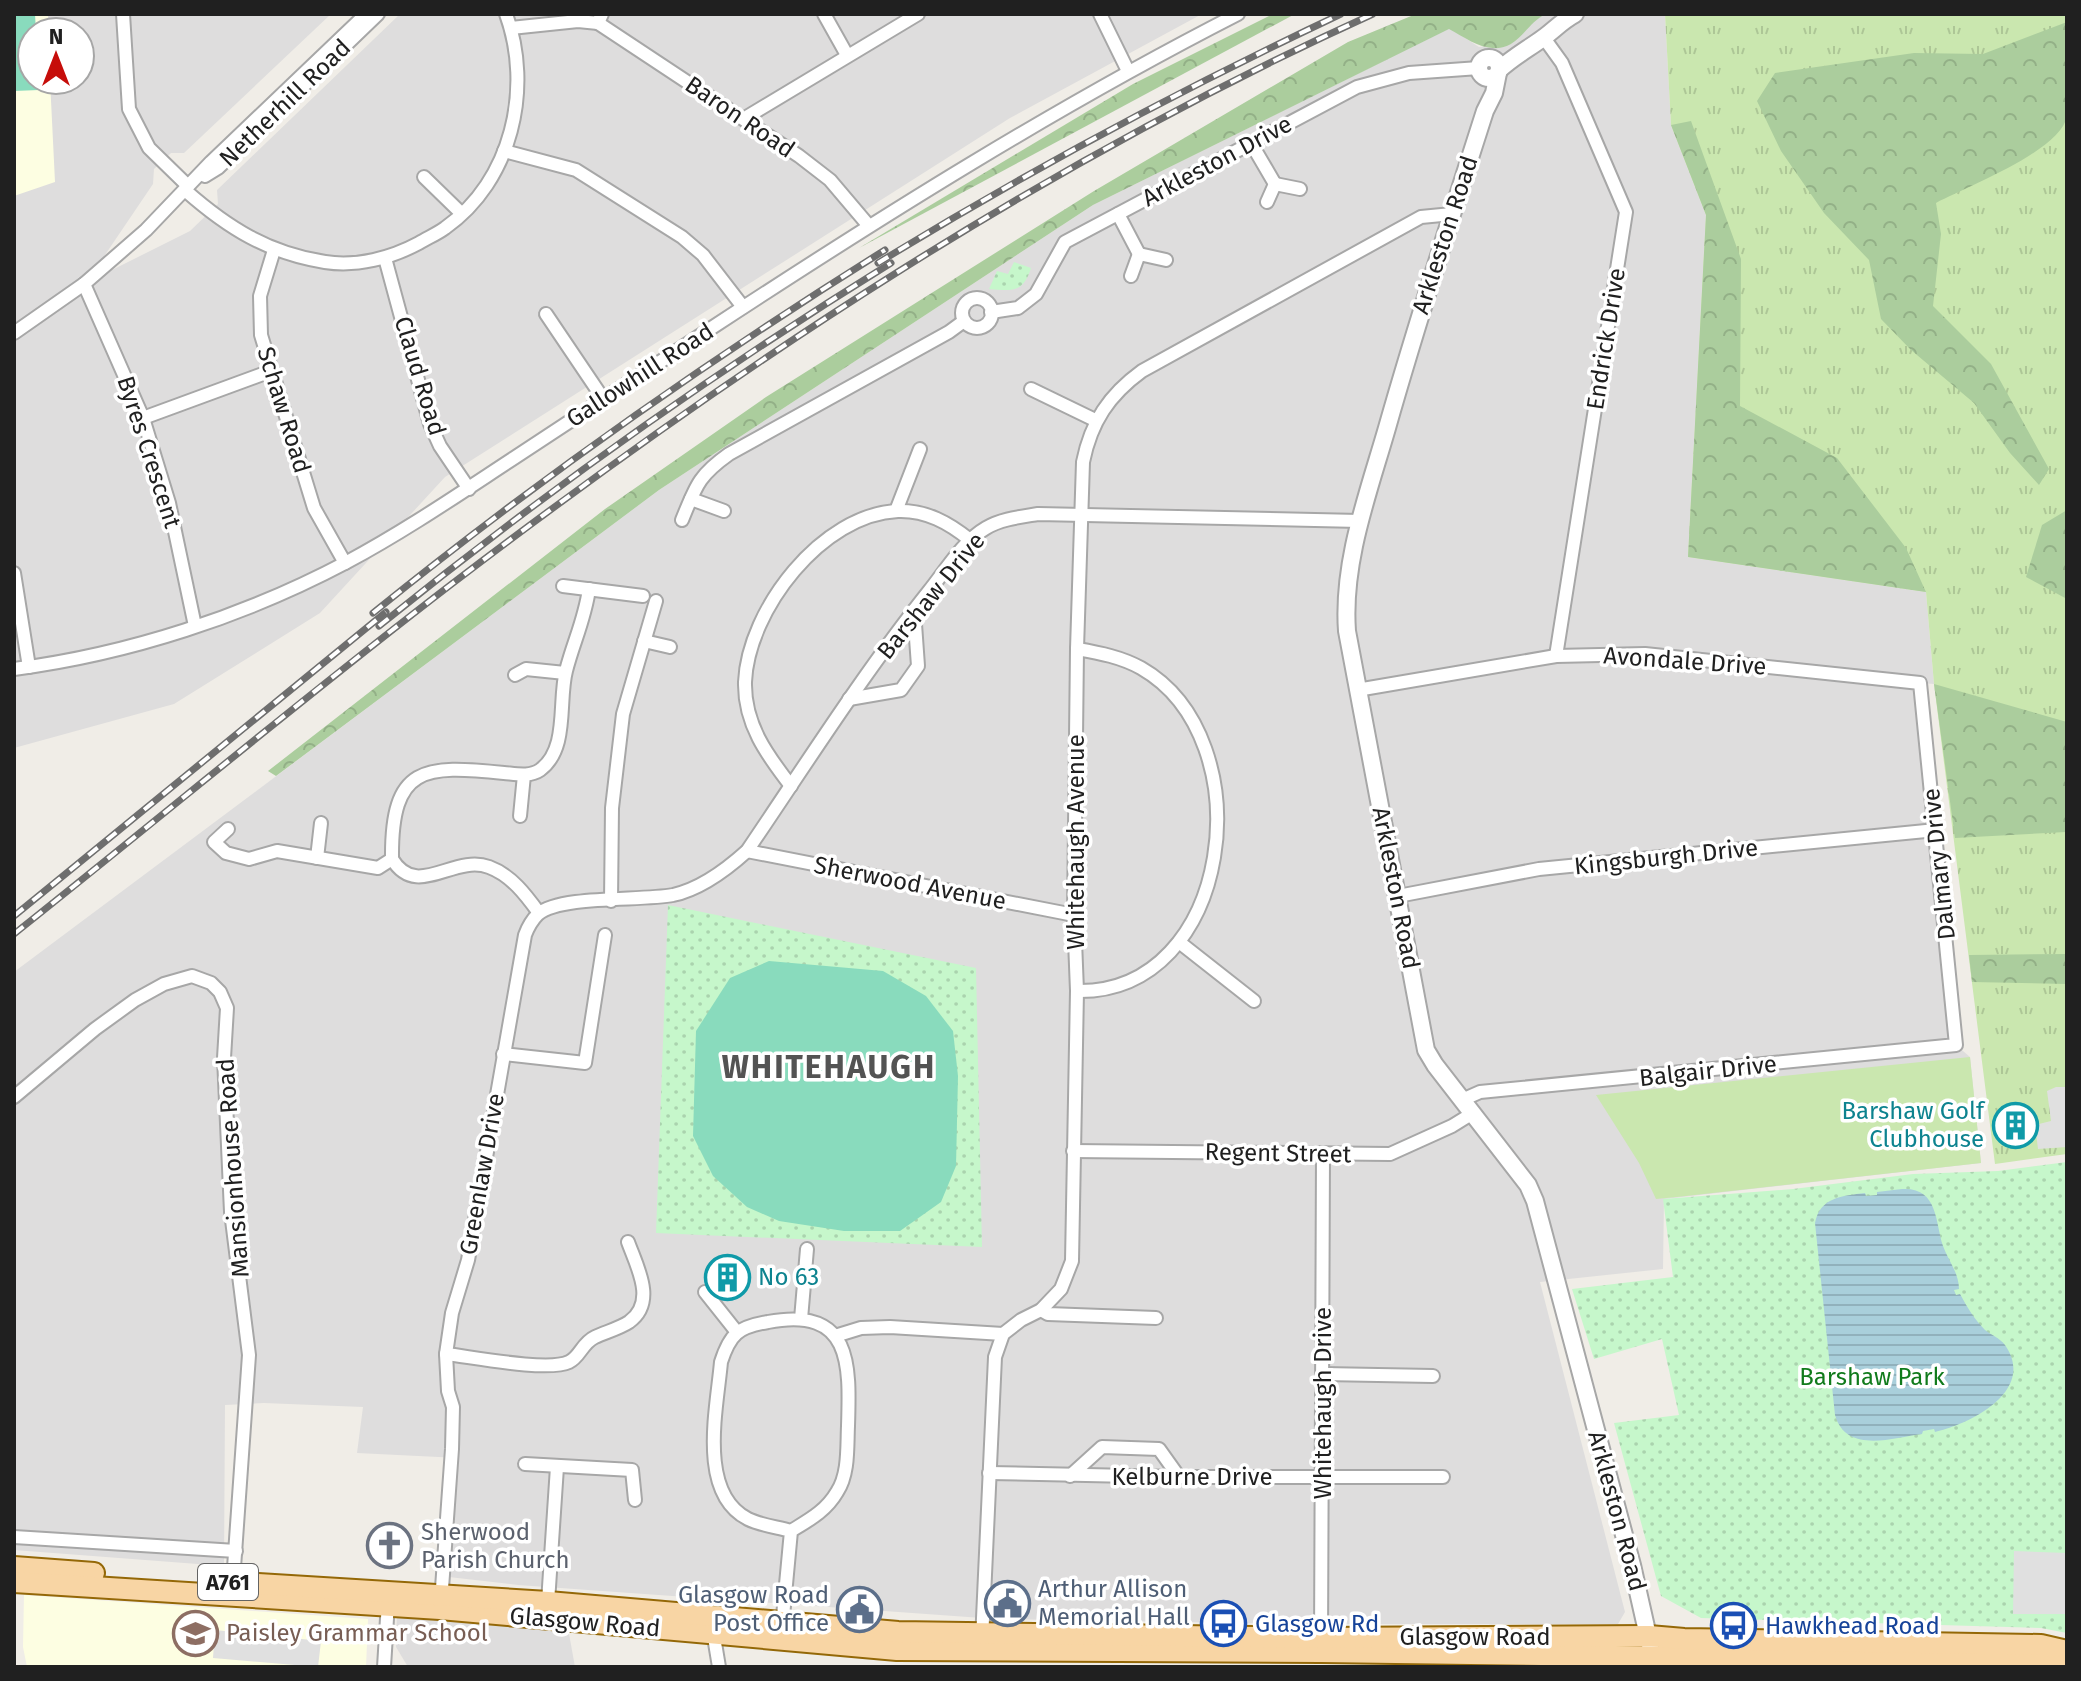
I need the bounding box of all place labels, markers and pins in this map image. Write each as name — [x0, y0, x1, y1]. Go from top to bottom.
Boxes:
place label: Barshaw Golf Clubhouse — [1841, 1097, 1986, 1153]
building icon: Barshaw Golf Clubhouse — [1991, 1101, 2039, 1149]
building icon: No 63 — [703, 1253, 751, 1301]
place label: No 63 — [758, 1263, 819, 1291]
place label: Sherwood Parish Church — [421, 1518, 570, 1574]
church icon: Sherwood Parish Church — [366, 1522, 414, 1570]
place label: Arthur Allison Memorial Hall — [1038, 1575, 1190, 1631]
public building icon: Arthur Allison Memorial Hall — [983, 1579, 1031, 1627]
place label: Glasgow Road Post Office — [678, 1581, 829, 1637]
public building icon: Glasgow Road Post Office — [836, 1585, 884, 1633]
bus stop icon: Glasgow Rd — [1200, 1600, 1248, 1648]
bus stop icon: Hawkhead Road — [1710, 1602, 1758, 1650]
school or university icon: Paisley Grammar School — [171, 1609, 219, 1657]
place label: Glasgow Rd — [1255, 1610, 1379, 1638]
place label: Hawkhead Road — [1765, 1612, 1940, 1640]
place label: Paisley Grammar School — [226, 1619, 488, 1647]

